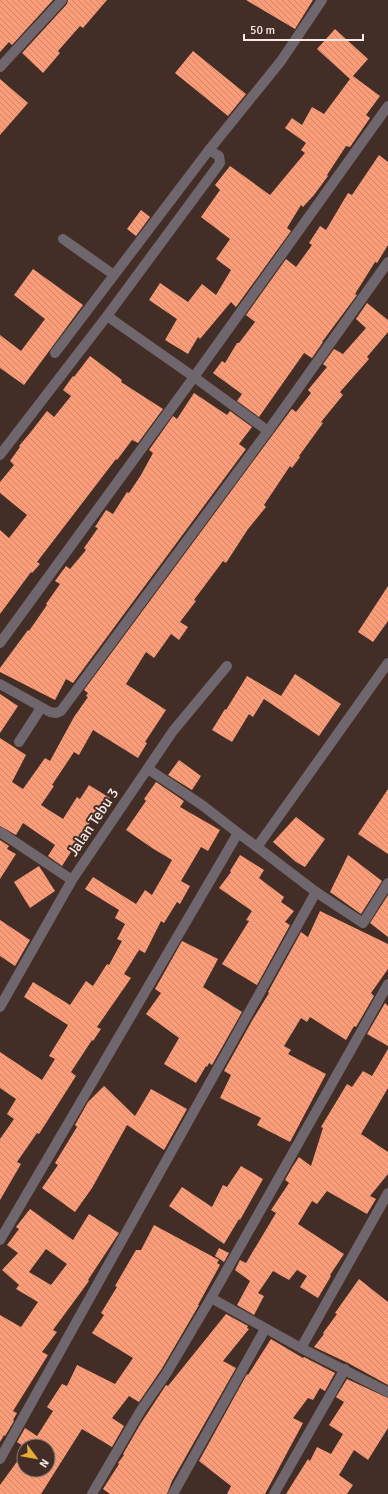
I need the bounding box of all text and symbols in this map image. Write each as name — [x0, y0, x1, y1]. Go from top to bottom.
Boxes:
scale bar — [244, 16, 363, 42]
text: 50 m — [250, 23, 275, 38]
street label: Jalan Tebu 3 — [64, 784, 122, 860]
north arrow — [16, 1438, 56, 1478]
text: N — [37, 1456, 52, 1470]

